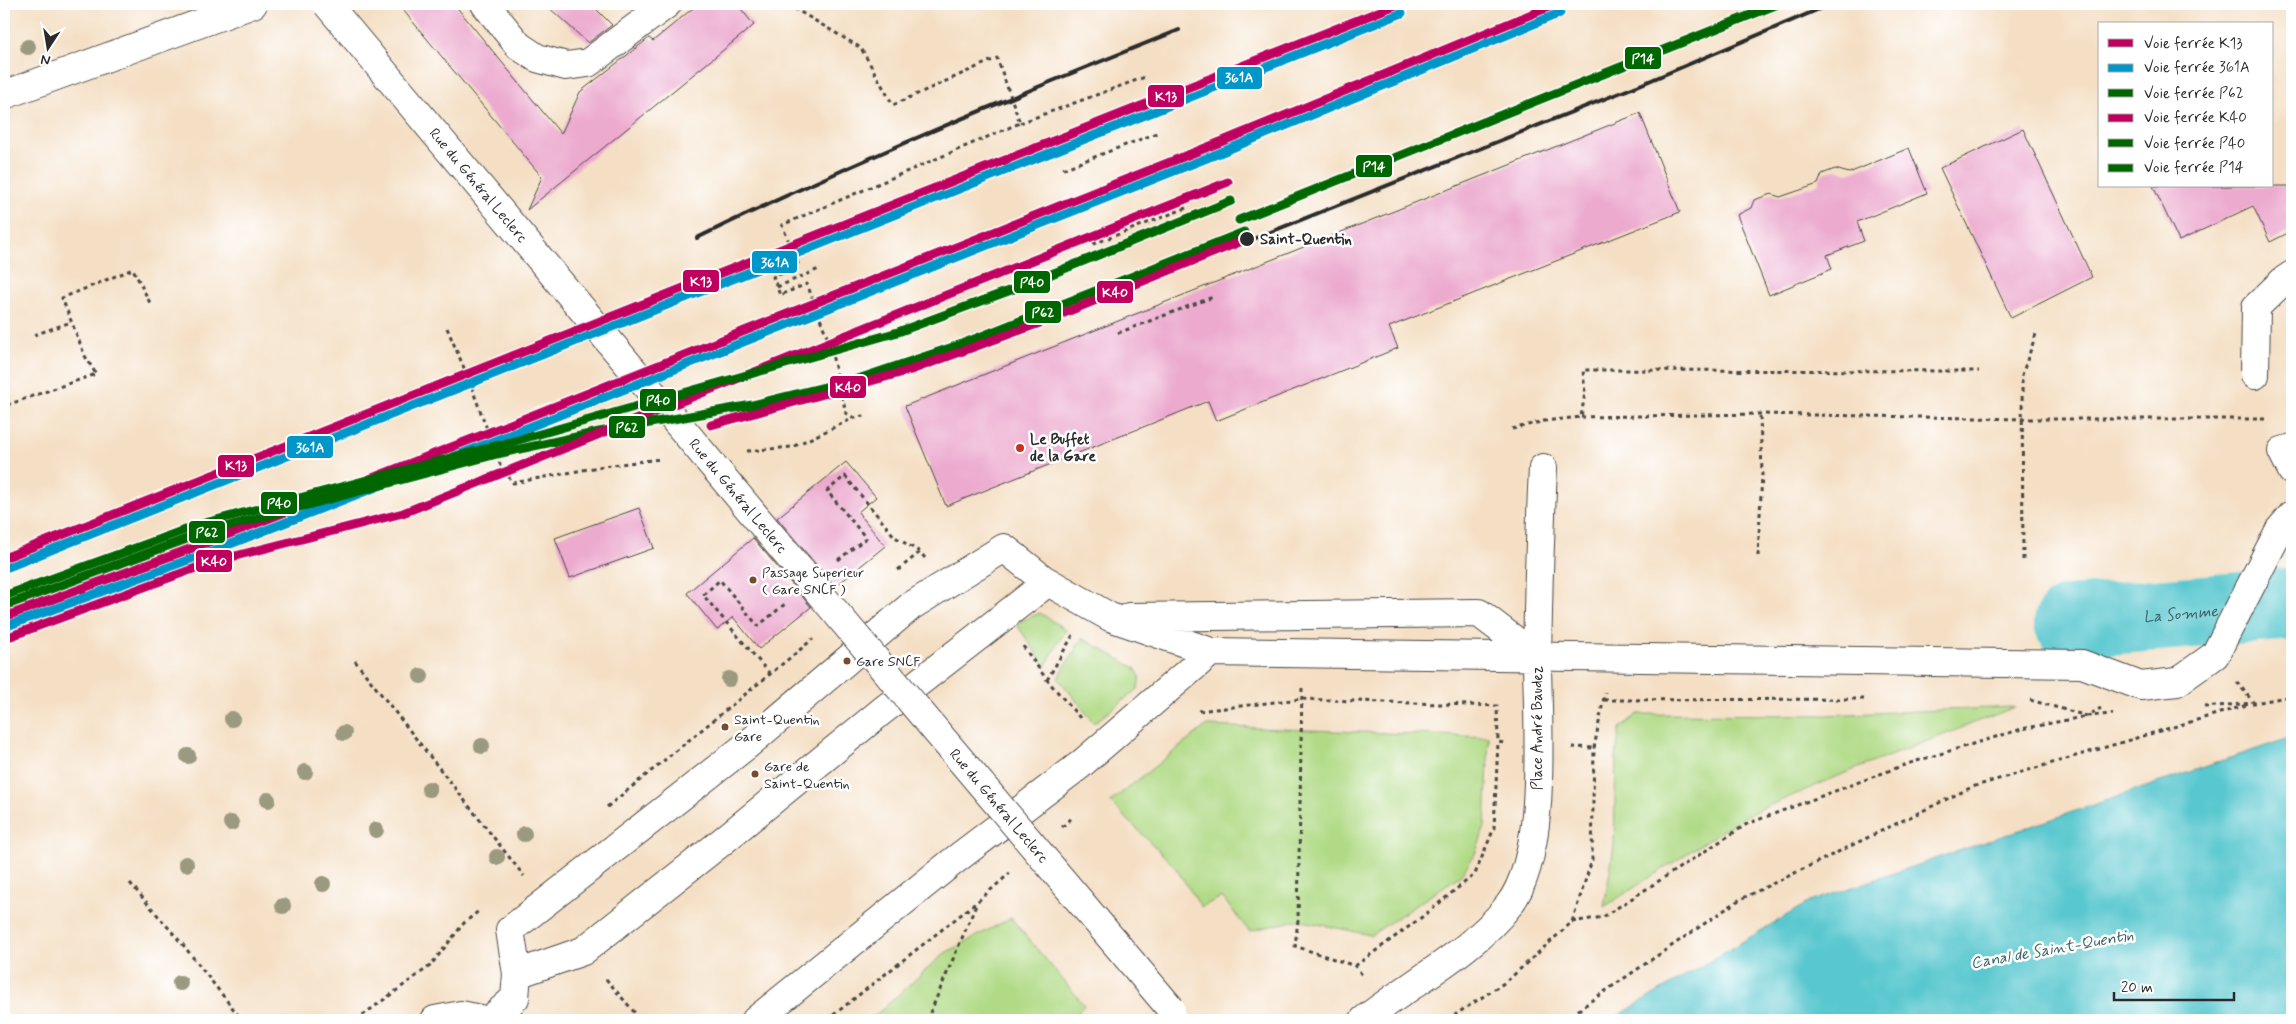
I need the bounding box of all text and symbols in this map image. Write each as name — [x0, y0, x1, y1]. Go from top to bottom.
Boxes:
north arrow — [22, 22, 72, 72]
legend — [2098, 22, 2274, 188]
text: Voie ferrée K13 — [2144, 34, 2243, 54]
line badge: P14 — [1624, 46, 1662, 70]
text: N — [39, 50, 52, 70]
text: P14 — [1631, 50, 1655, 68]
text: Voie ferrée 361A — [2144, 58, 2250, 78]
line badge: 361A — [1216, 66, 1263, 90]
text: 361A — [1225, 69, 1253, 87]
line badge: K13 — [1147, 84, 1185, 108]
text: Voie ferrée P62 — [2144, 84, 2244, 104]
text: K13 — [1155, 88, 1177, 106]
text: Voie ferrée K40 — [2144, 108, 2247, 128]
street label: Rue du Général Leclerc — [424, 124, 531, 247]
text: Voie ferrée P40 — [2144, 134, 2245, 154]
line badge: P14 — [1355, 154, 1393, 178]
text: P14 — [1362, 158, 1386, 176]
text: Voie ferrée P14 — [2144, 158, 2244, 178]
marker: Saint-Quentin — [1238, 230, 1256, 248]
place label: Saint-Quentin — [1260, 230, 1352, 250]
line badge: 361A — [751, 250, 798, 274]
text: 361A — [761, 254, 789, 272]
line badge: K13 — [682, 269, 720, 293]
line badge: P40 — [1013, 270, 1051, 294]
text: K13 — [690, 273, 712, 291]
text: P40 — [1020, 274, 1044, 292]
line badge: K40 — [1096, 280, 1134, 304]
text: K40 — [1102, 284, 1128, 302]
line badge: P62 — [1024, 300, 1062, 324]
text: P62 — [1032, 304, 1054, 322]
line badge: K40 — [829, 375, 867, 399]
text: K40 — [835, 379, 861, 397]
line badge: P40 — [639, 388, 677, 412]
text: P40 — [646, 392, 670, 410]
line badge: P62 — [608, 415, 646, 439]
text: P62 — [616, 419, 638, 437]
place label: Le Buffet de la Gare — [1030, 430, 1097, 467]
line badge: 361A — [286, 435, 334, 459]
street label: Rue du Général Leclerc — [684, 435, 791, 558]
text: 361A — [296, 439, 324, 457]
marker: Le Buffet de la Gare — [1014, 442, 1026, 454]
line badge: K13 — [217, 454, 255, 478]
text: K13 — [225, 457, 247, 475]
line badge: P40 — [260, 491, 298, 515]
text: P40 — [267, 495, 291, 513]
line badge: P62 — [188, 520, 226, 544]
text: P62 — [196, 524, 218, 542]
line badge: K40 — [195, 549, 233, 573]
text: K40 — [201, 553, 227, 571]
place label: Passage Superieur ( Gare SNCF ) — [762, 564, 864, 599]
marker: Passage Superieur ( Gare SNCF ) — [748, 575, 758, 585]
water label: La Somme — [2143, 601, 2219, 628]
place label: Gare SNCF — [856, 653, 921, 671]
marker: Gare SNCF — [842, 656, 852, 666]
street label: Place André Baudez — [1528, 665, 1548, 790]
place label: Saint-Quentin Gare — [734, 711, 820, 746]
marker: Saint-Quentin Gare — [720, 722, 730, 732]
street label: Rue du Général Leclerc — [944, 745, 1052, 867]
place label: Gare de Saint-Quentin — [764, 758, 850, 793]
marker: Gare de Saint-Quentin — [750, 769, 760, 779]
water label: Canal de Saint-Quentin — [1969, 925, 2135, 974]
scale bar — [2114, 969, 2234, 1001]
text: 20 m — [2121, 978, 2153, 998]

